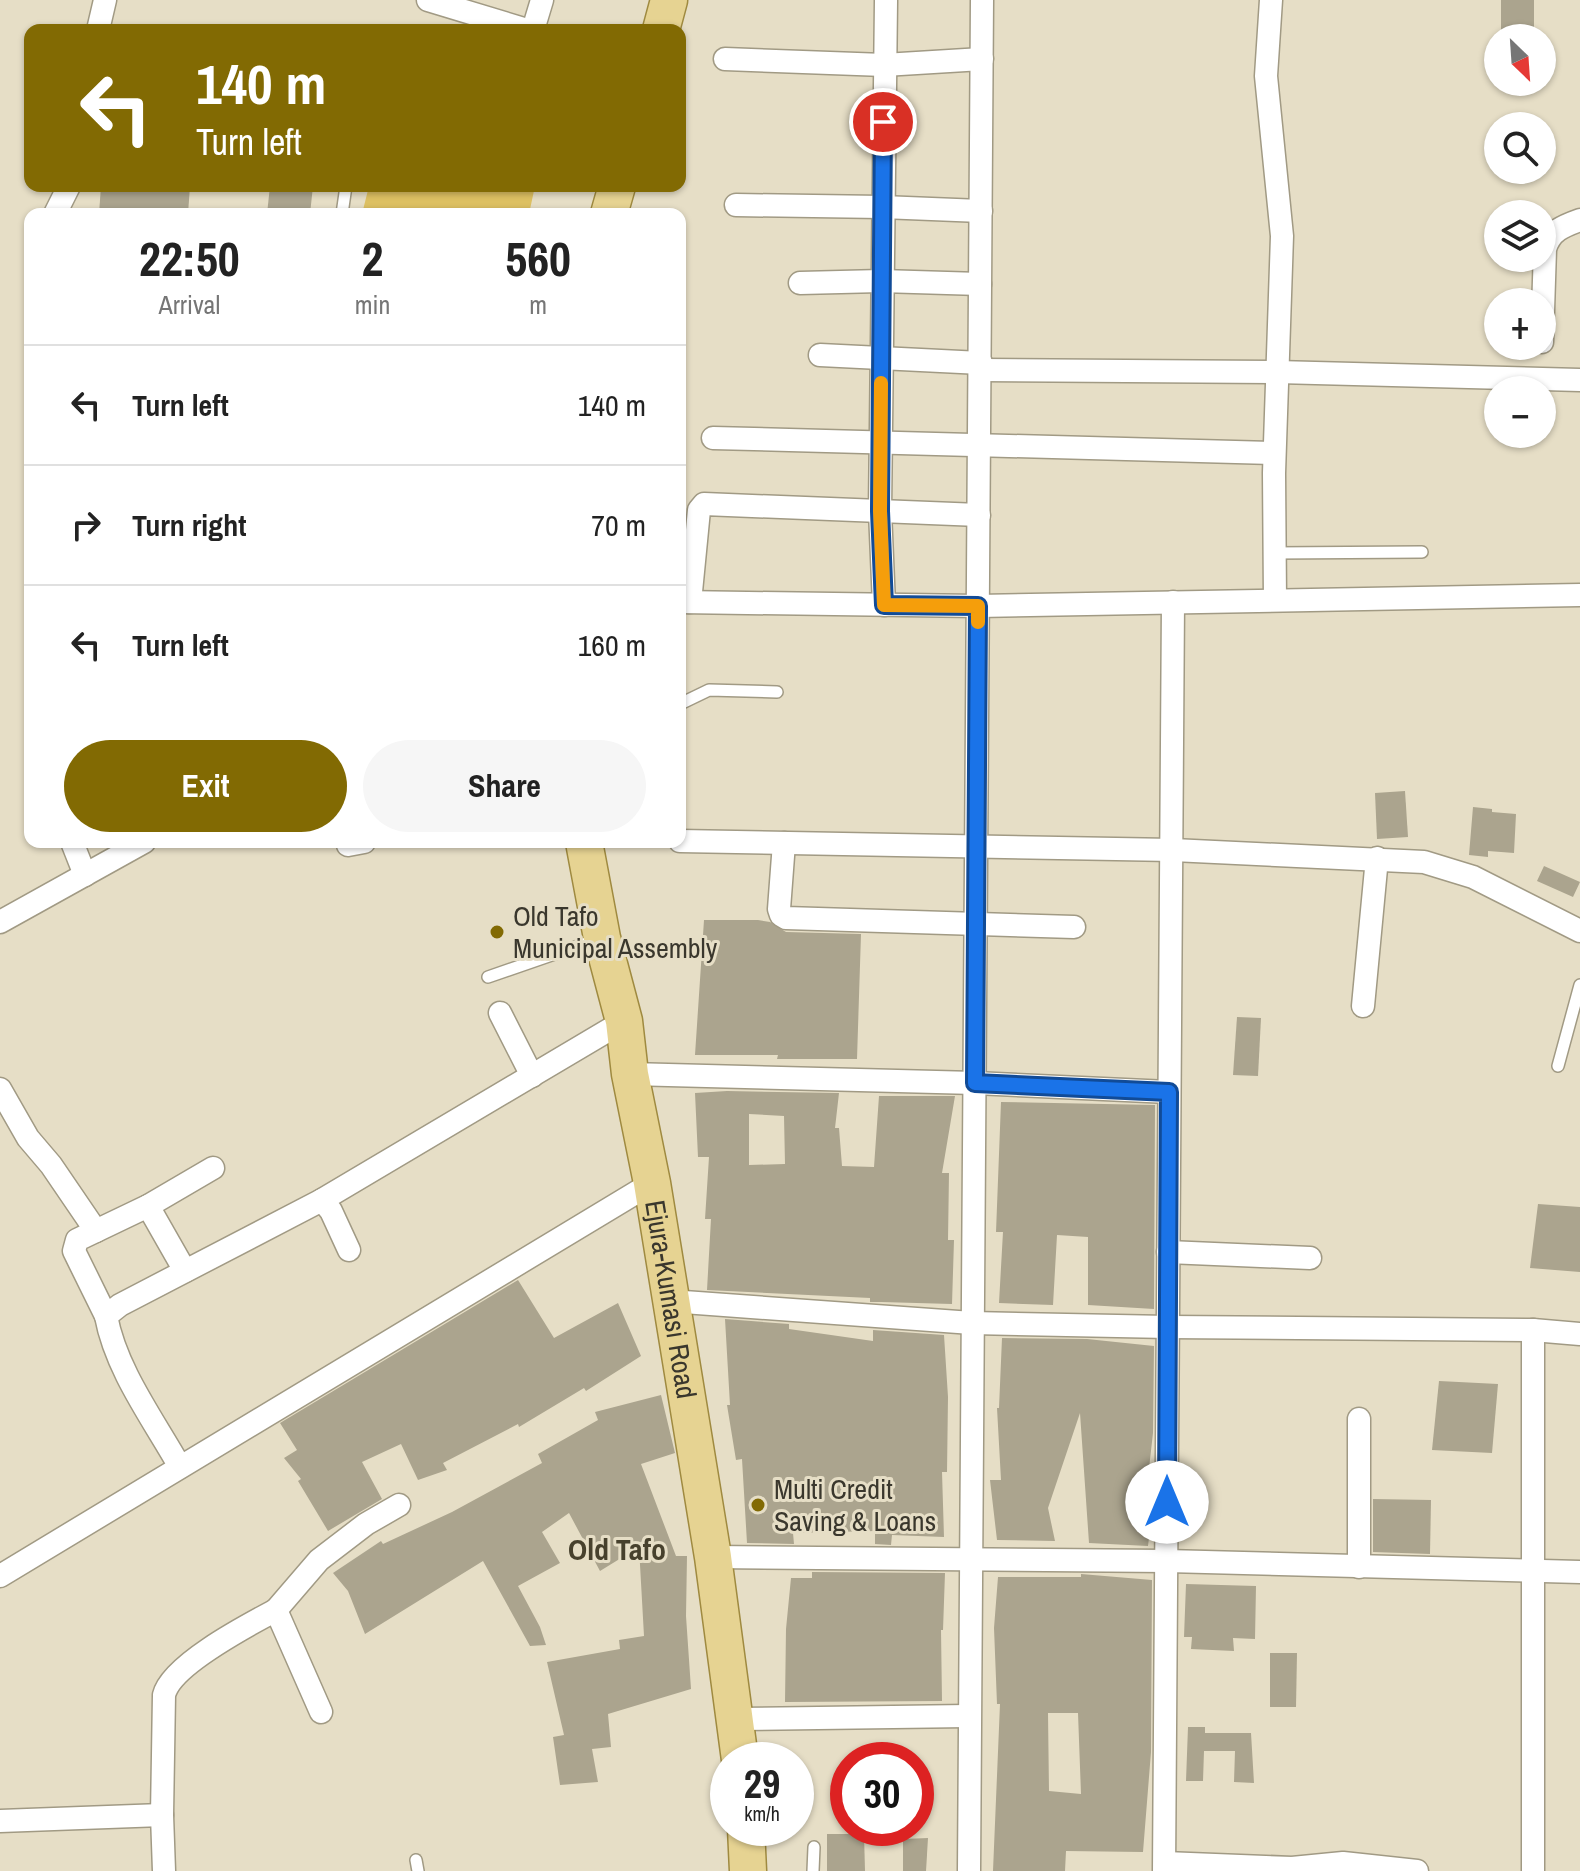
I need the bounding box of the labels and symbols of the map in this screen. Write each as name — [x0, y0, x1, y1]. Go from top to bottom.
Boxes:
north arrow — [1484, 24, 1556, 96]
pin — [849, 88, 917, 156]
place label: Old Tafo Municipal Assembly — [513, 897, 718, 967]
marker: Old Tafo Municipal Assembly — [488, 923, 506, 941]
street label: Ejura-Kumasi Road — [636, 1197, 706, 1401]
position arrow — [1125, 1460, 1209, 1544]
place label: Multi Credit Saving & Loans — [774, 1470, 936, 1540]
marker: Multi Credit Saving & Loans — [749, 1496, 767, 1514]
district label: Old Tafo — [568, 1529, 666, 1569]
speed limit sign: 30 — [830, 1742, 934, 1846]

